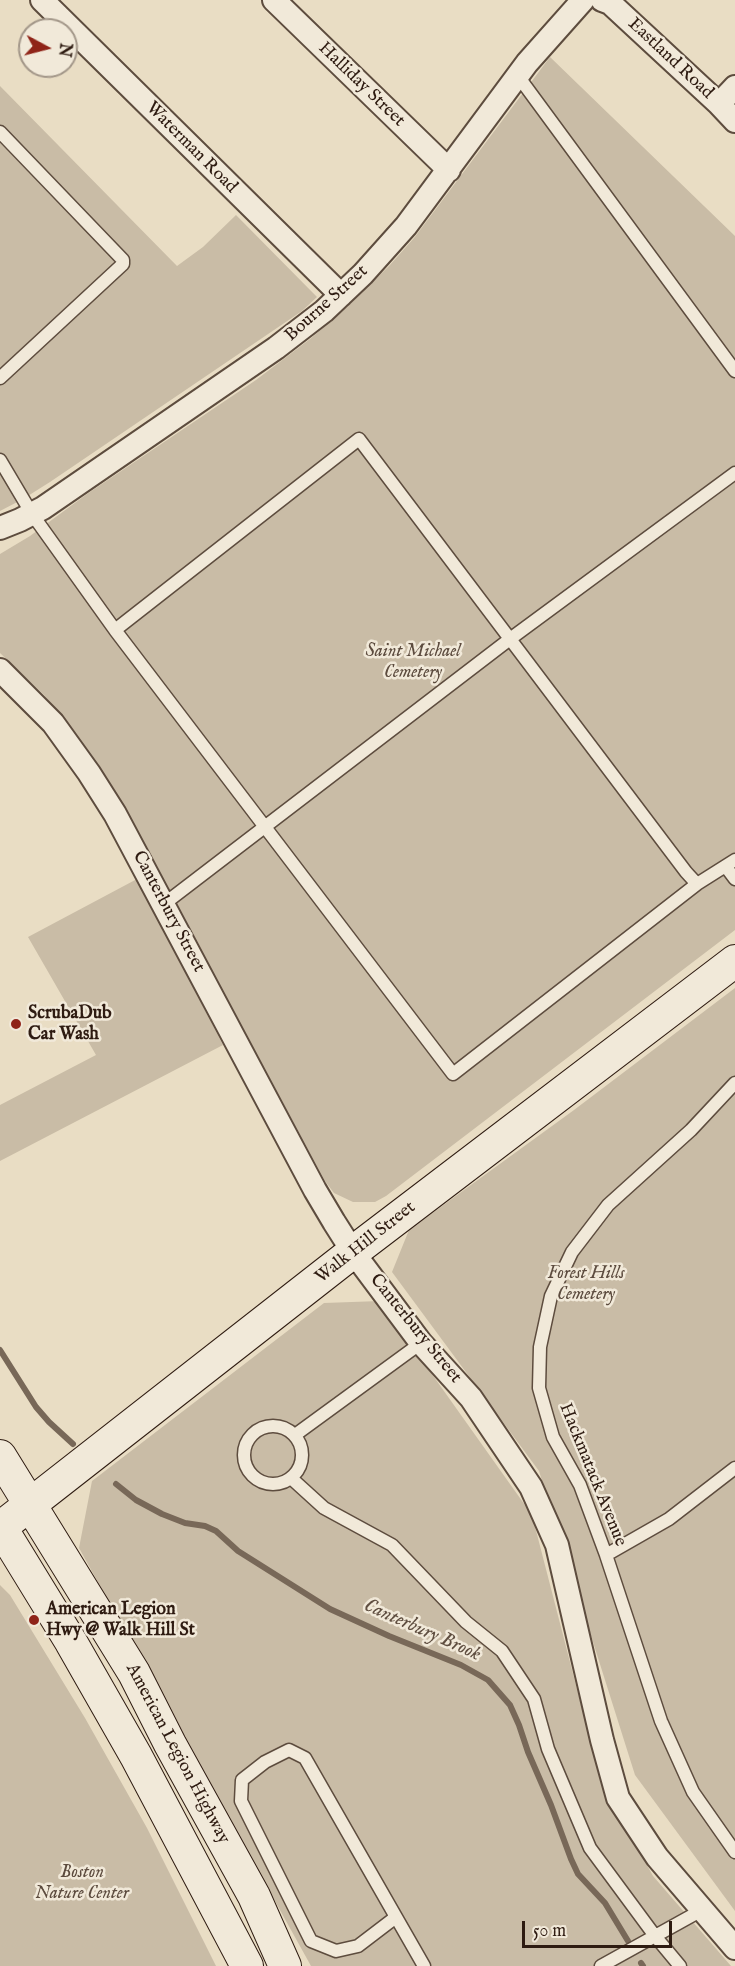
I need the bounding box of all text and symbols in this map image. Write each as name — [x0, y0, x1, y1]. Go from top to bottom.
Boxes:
street label: Eastland Road — [623, 14, 717, 104]
north arrow — [18, 18, 78, 78]
street label: Halliday Street — [313, 38, 409, 132]
text: N — [53, 42, 75, 58]
street label: Waterman Road — [141, 98, 241, 198]
street label: Bourne Street — [281, 261, 373, 347]
park label: Saint Michael Cemetery — [365, 641, 461, 684]
street label: Canterbury Street — [127, 848, 209, 976]
place label: ScrubaDub Car Wash — [28, 1003, 112, 1046]
marker: ScrubaDub Car Wash — [9, 1017, 23, 1031]
street label: Walk Hill Street — [312, 1197, 420, 1289]
park label: Forest Hills Cemetery — [547, 1263, 625, 1306]
street label: Canterbury Street — [364, 1270, 466, 1388]
street label: Hackmatack Avenue — [553, 1400, 631, 1550]
water label: Canterbury Brook — [360, 1595, 484, 1667]
place label: American Legion Hwy @ Walk Hill St — [46, 1599, 195, 1642]
marker: American Legion Hwy @ Walk Hill St — [27, 1613, 41, 1627]
street label: American Legion Highway — [120, 1660, 234, 1848]
park label: Boston Nature Center — [35, 1862, 129, 1904]
scale bar — [525, 1909, 675, 1947]
text: 50 m — [533, 1920, 566, 1943]

